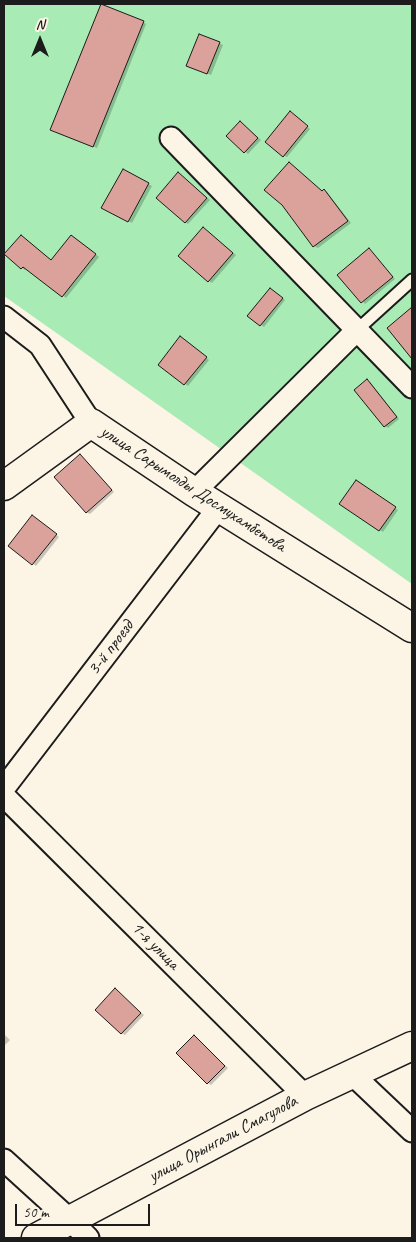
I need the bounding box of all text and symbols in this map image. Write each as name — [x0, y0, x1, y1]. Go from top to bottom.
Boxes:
north arrow — [15, 15, 65, 65]
text: N — [36, 16, 44, 33]
street label: улица Сарымолды Досмухамбетова — [96, 421, 290, 557]
street label: 3-й проезд — [83, 616, 139, 680]
street label: 1-я улица — [126, 917, 184, 975]
street label: улица Орынгали Смагулова — [145, 1091, 301, 1187]
scale bar — [18, 1194, 152, 1226]
text: 50 m — [23, 1203, 49, 1222]

